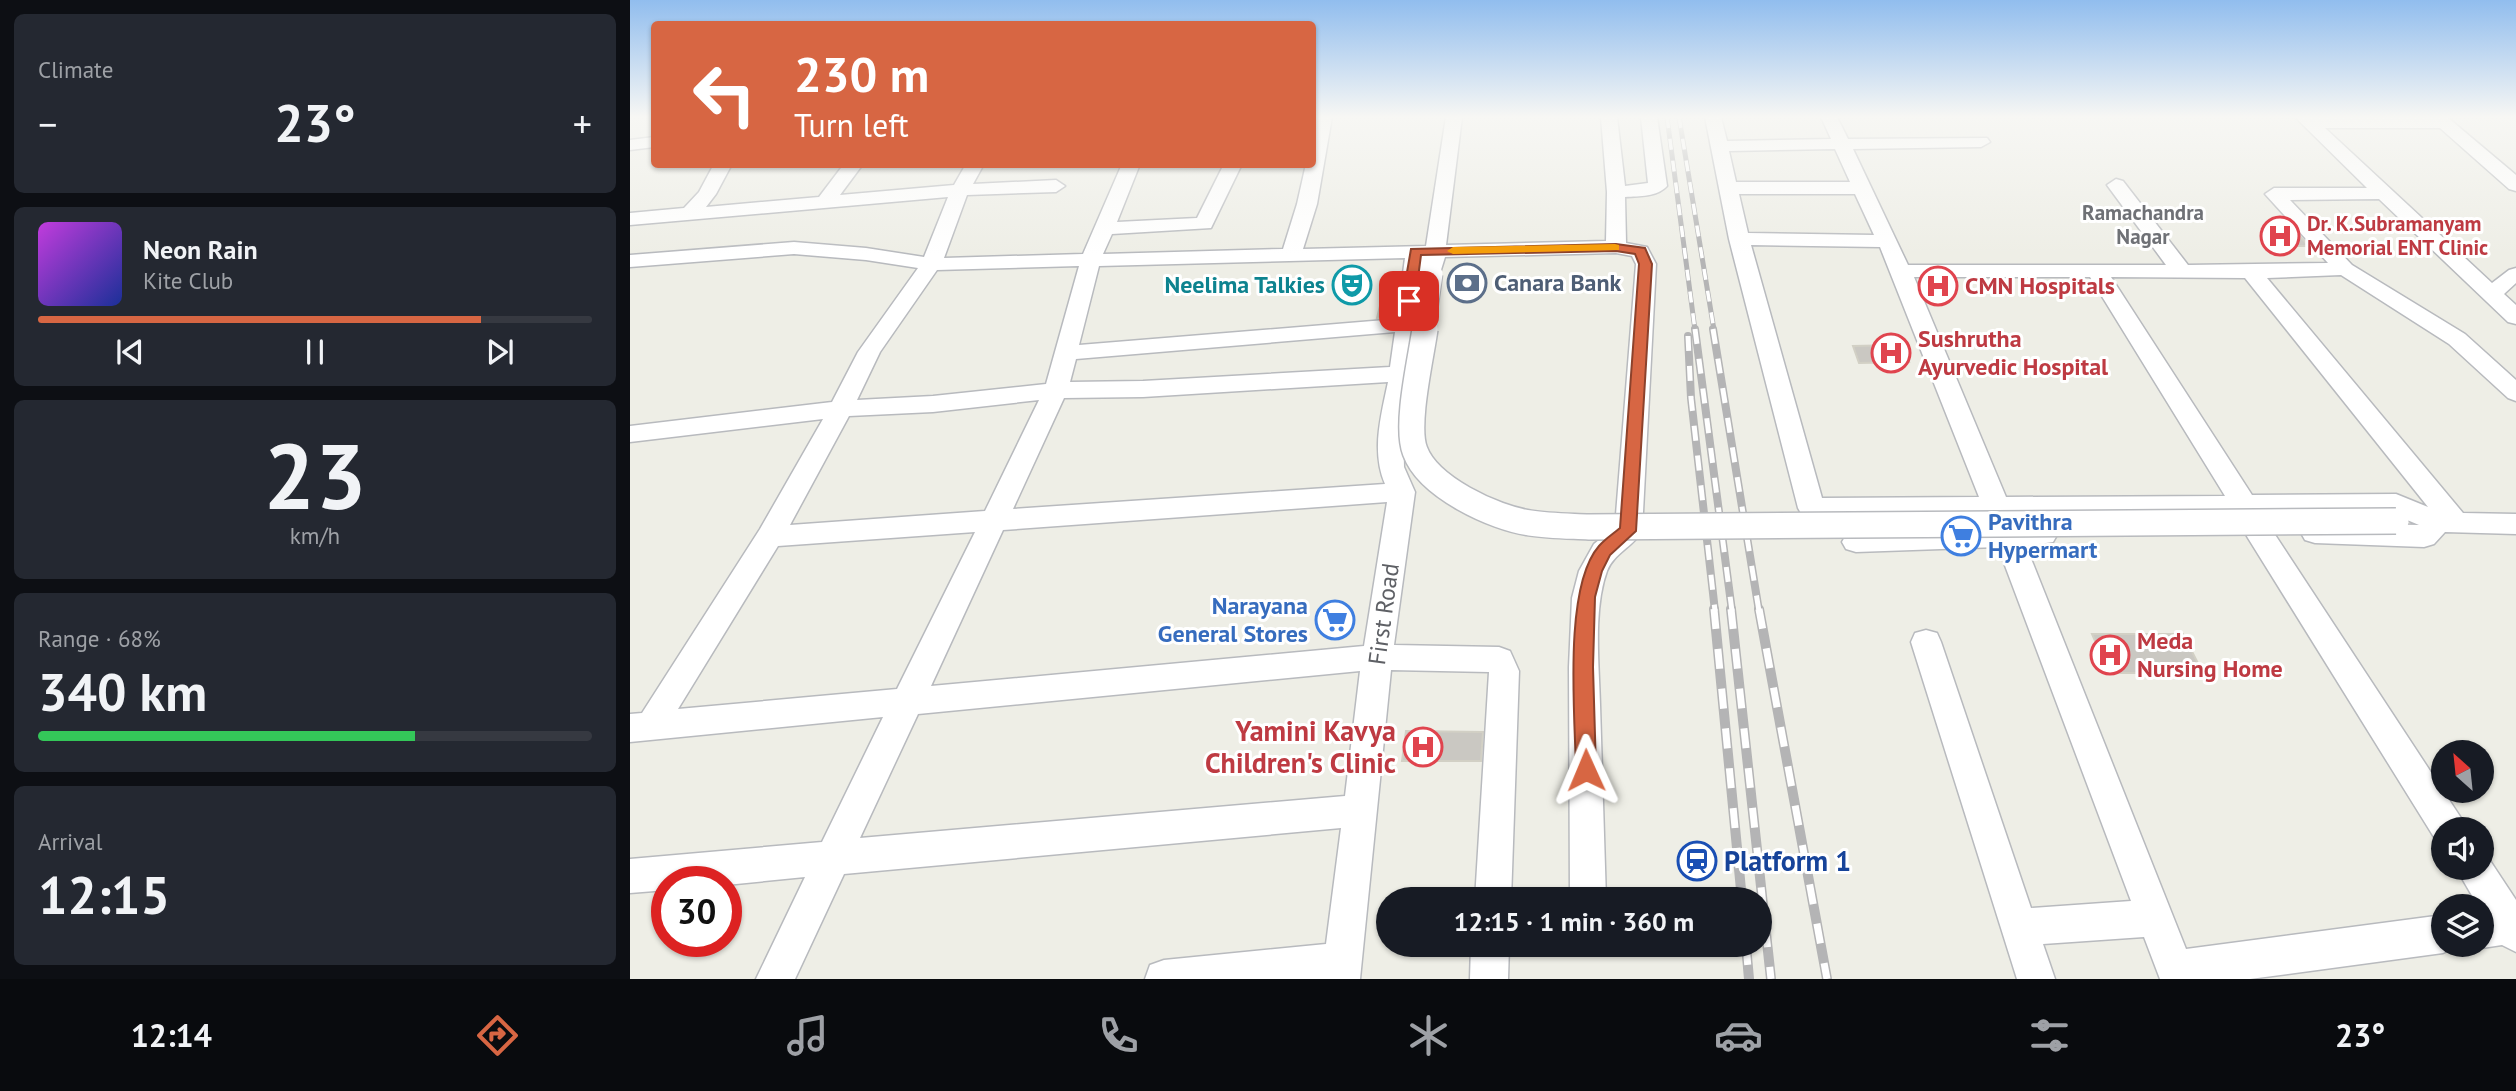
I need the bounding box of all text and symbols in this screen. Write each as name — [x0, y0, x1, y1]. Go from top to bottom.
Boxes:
text: 230 m — [794, 42, 929, 106]
icon: left — [679, 49, 770, 140]
text: Climate — [38, 55, 113, 84]
text: 23° — [274, 89, 356, 156]
text: − — [38, 99, 57, 148]
text: + — [573, 99, 592, 148]
text: Turn left — [794, 104, 909, 146]
district label: Ramachandra Nagar — [2082, 199, 2204, 250]
place label: Dr. K.Subramanyam Memorial ENT Clinic — [2307, 210, 2488, 261]
hospital icon: Dr. K.Subramanyam Memorial ENT Clinic — [2259, 215, 2301, 257]
text: Neon Rain — [143, 233, 258, 266]
bank icon: Canara Bank — [1446, 262, 1488, 304]
theatre icon: Neelima Talkies — [1331, 264, 1373, 306]
hospital icon: CMN Hospitals — [1917, 265, 1959, 307]
text: Kite Club — [143, 266, 233, 295]
place label: Canara Bank — [1494, 267, 1622, 298]
place label: Neelima Talkies — [1164, 269, 1325, 300]
place label: CMN Hospitals — [1965, 270, 2115, 301]
pin — [1379, 271, 1439, 331]
icon: arrive — [1390, 282, 1428, 320]
place label: Sushrutha Ayurvedic Hospital — [1918, 323, 2109, 382]
hospital icon: Sushrutha Ayurvedic Hospital — [1870, 332, 1912, 374]
icon: previous — [111, 333, 149, 371]
icon: pause — [296, 333, 334, 371]
icon: next — [481, 333, 519, 371]
text: 23 — [263, 416, 367, 534]
place label: Pavithra Hypermart — [1988, 506, 2098, 565]
supermarket icon: Pavithra Hypermart — [1940, 515, 1982, 557]
text: km/h — [290, 521, 340, 550]
street label: First Road — [1361, 561, 1406, 667]
place label: Narayana General Stores — [1158, 590, 1308, 649]
supermarket icon: Narayana General Stores — [1314, 599, 1356, 641]
text: Range · 68% — [38, 624, 161, 653]
place label: Meda Nursing Home — [2137, 625, 2283, 684]
hospital icon: Meda Nursing Home — [2089, 634, 2131, 676]
text: 340 km — [38, 658, 207, 725]
place label: Yamini Kavya Children's Clinic — [1205, 712, 1396, 781]
hospital icon: Yamini Kavya Children's Clinic — [1402, 726, 1444, 768]
position arrow — [1549, 733, 1623, 807]
north arrow — [2431, 740, 2494, 803]
map controls — [2431, 740, 2494, 957]
button: sound — [2431, 817, 2494, 880]
text: Arrival — [38, 827, 102, 856]
station icon: Platform 1 — [1676, 840, 1718, 882]
place label: Platform 1 — [1724, 842, 1851, 879]
text: 12:15 — [38, 861, 170, 928]
speed limit sign: 30 — [651, 866, 742, 957]
button: layers — [2431, 894, 2494, 957]
text: 12:15 · 1 min · 360 m — [1454, 905, 1694, 938]
icon: directions — [473, 1011, 522, 1060]
icon: music — [783, 1011, 832, 1060]
icon: phone — [1094, 1011, 1143, 1060]
icon: climate — [1404, 1011, 1453, 1060]
icon: car — [1714, 1011, 1763, 1060]
icon: filters — [2025, 1011, 2074, 1060]
text: 12:14 — [131, 1014, 212, 1056]
text: 23° — [2335, 1014, 2385, 1056]

